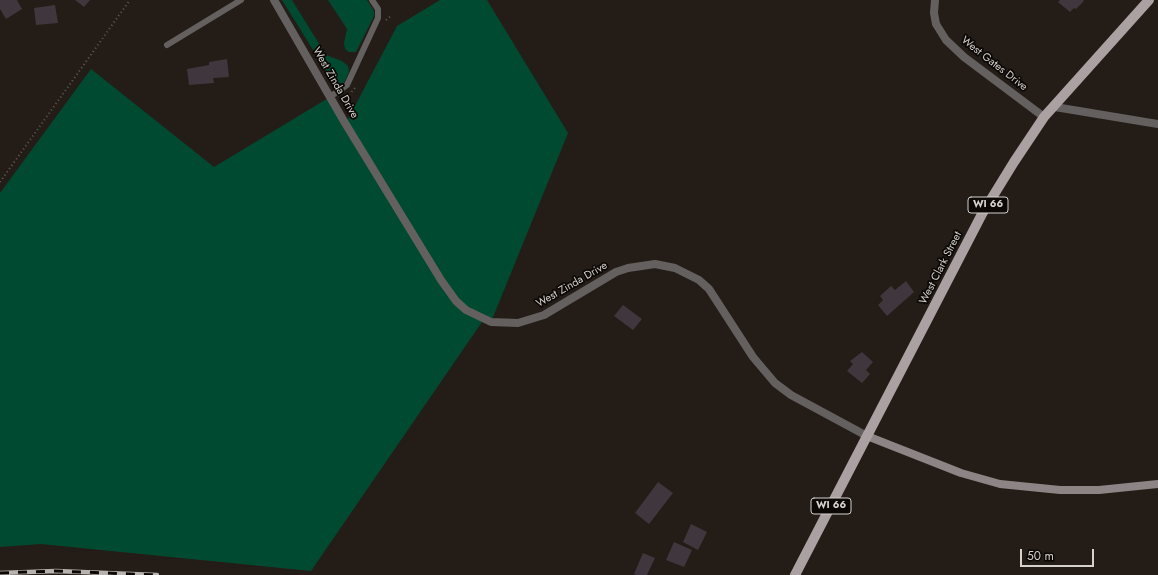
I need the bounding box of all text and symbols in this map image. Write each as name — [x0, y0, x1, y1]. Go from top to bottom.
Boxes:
street label: West Gates Drive — [958, 34, 1030, 94]
street label: West Zinda Drive — [309, 45, 361, 121]
road number: WI 66 — [968, 197, 1008, 213]
street label: West Clark Street — [917, 230, 965, 306]
street label: West Zinda Drive — [534, 259, 610, 311]
road number: WI 66 — [811, 498, 851, 514]
scale bar — [1022, 541, 1096, 567]
text: 50 m — [1027, 547, 1054, 565]

